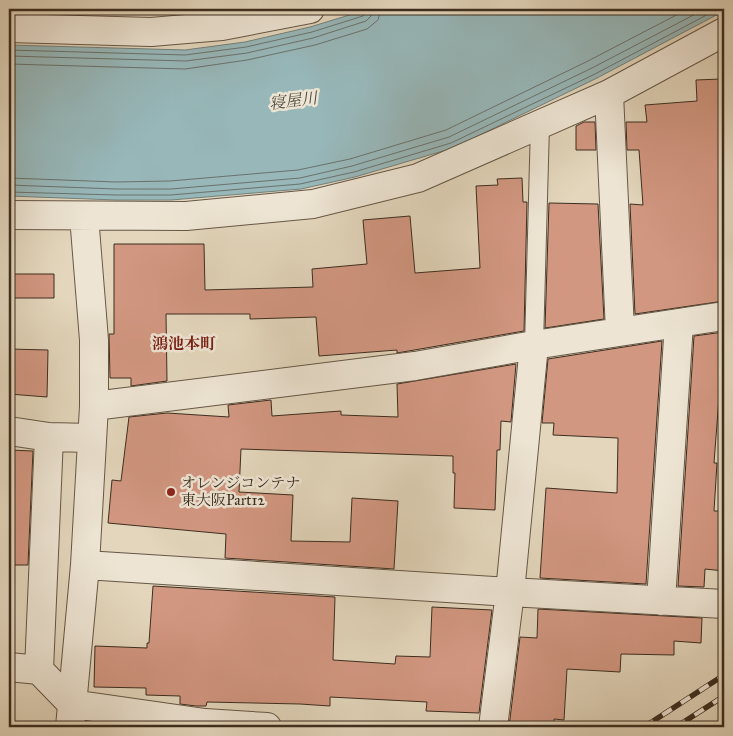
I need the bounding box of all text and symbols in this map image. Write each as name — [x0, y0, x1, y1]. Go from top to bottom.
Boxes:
water label: 寝屋川 — [268, 88, 320, 113]
district label: 鴻池本町 — [152, 334, 216, 353]
place label: オレンジコンテナ 東大阪Part12 — [181, 474, 300, 509]
marker: オレンジコンテナ 東大阪Part12 — [165, 486, 177, 498]

